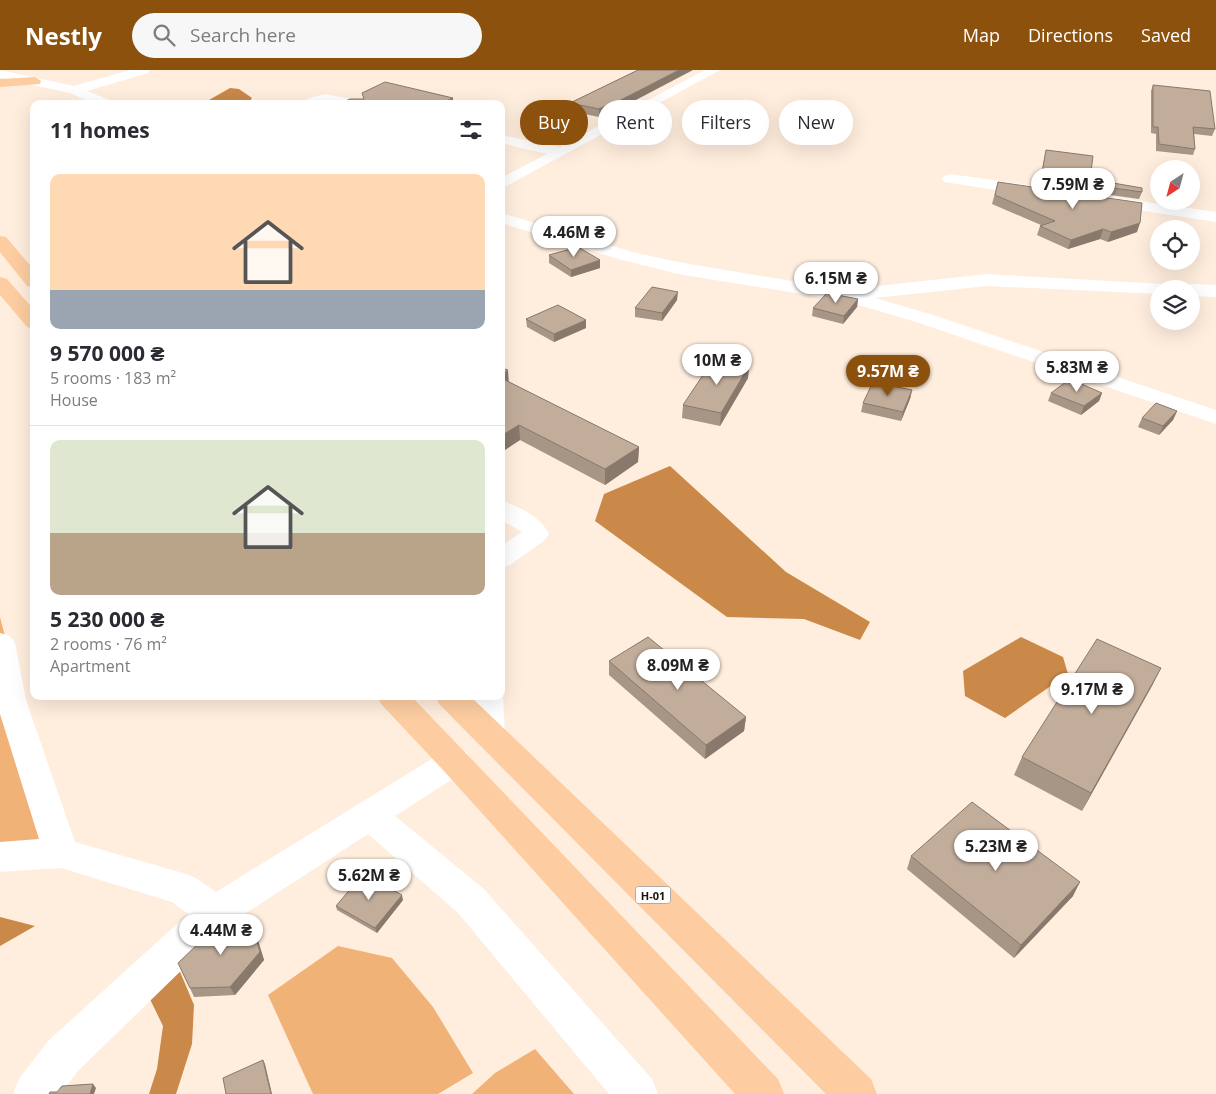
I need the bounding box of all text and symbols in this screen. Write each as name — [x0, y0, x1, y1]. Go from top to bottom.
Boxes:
search box — [132, 13, 482, 58]
text: Nestly — [25, 19, 102, 52]
icon: search — [150, 21, 178, 49]
text: Search here — [190, 22, 296, 48]
text: Map — [963, 23, 1000, 47]
text: Directions — [1028, 23, 1113, 47]
text: Saved — [1141, 23, 1191, 47]
chip: Buy — [520, 100, 588, 145]
chip: Rent — [598, 100, 672, 145]
chip: Filters — [682, 100, 769, 145]
chip: New — [779, 100, 853, 145]
text: 11 homes — [50, 116, 150, 144]
icon: filters — [457, 116, 485, 144]
north arrow — [1150, 160, 1200, 210]
map controls — [1150, 160, 1200, 330]
pin: 7.59M ₴ — [1027, 168, 1119, 210]
text: 7.59M ₴ — [1042, 173, 1104, 195]
icon: home — [223, 207, 313, 297]
pin: 4.46M ₴ — [528, 216, 620, 258]
button: locate — [1150, 220, 1200, 270]
text: 4.46M ₴ — [543, 221, 605, 243]
pin: 6.15M ₴ — [790, 262, 882, 304]
text: 6.15M ₴ — [805, 267, 867, 289]
button: layers — [1150, 280, 1200, 330]
text: 9 570 000 ₴ — [50, 339, 164, 367]
pin: 10M ₴ — [682, 344, 752, 386]
text: 10M ₴ — [693, 349, 741, 371]
pin: 5.83M ₴ — [1031, 350, 1123, 393]
pin: 9.57M ₴ — [842, 354, 934, 397]
text: 5.83M ₴ — [1046, 356, 1108, 378]
text: 9.57M ₴ — [857, 360, 919, 382]
text: 5 rooms · 183 m² — [50, 367, 176, 389]
text: House — [50, 389, 98, 411]
icon: home — [223, 472, 313, 562]
text: 5 230 000 ₴ — [50, 605, 164, 633]
text: 2 rooms · 76 m² — [50, 633, 167, 655]
pin: 8.09M ₴ — [632, 648, 724, 691]
text: 8.09M ₴ — [647, 654, 709, 676]
text: Apartment — [50, 655, 130, 677]
pin: 9.17M ₴ — [1046, 672, 1138, 715]
text: 9.17M ₴ — [1061, 678, 1123, 700]
pin: 5.23M ₴ — [950, 830, 1042, 872]
text: 5.23M ₴ — [965, 835, 1027, 857]
pin: 5.62M ₴ — [323, 858, 415, 901]
text: 5.62M ₴ — [338, 864, 400, 886]
road number: Н-01 — [636, 886, 670, 904]
pin: 4.44M ₴ — [175, 914, 267, 956]
text: 4.44M ₴ — [190, 919, 252, 941]

